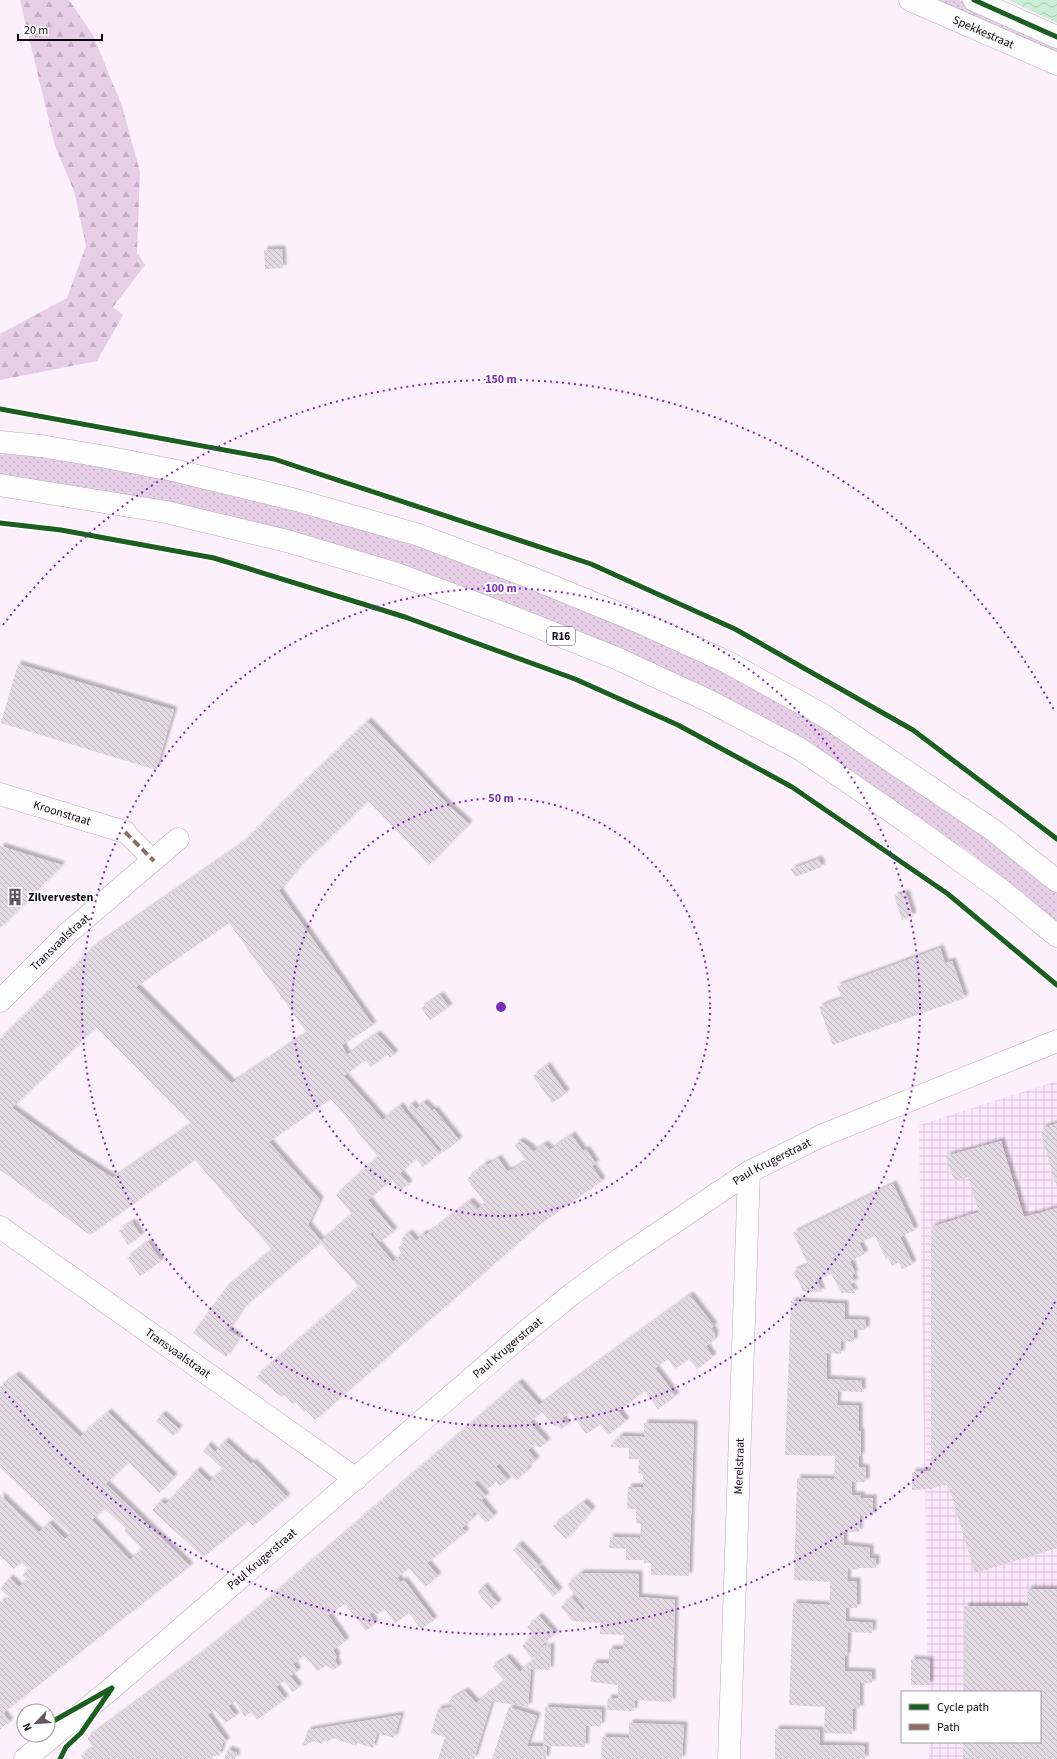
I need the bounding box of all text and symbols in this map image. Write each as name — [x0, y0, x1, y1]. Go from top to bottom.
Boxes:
street label: Spekkestraat — [950, 11, 1017, 53]
scale bar — [18, 16, 102, 42]
text: 20 m — [24, 22, 48, 39]
text: 150 m — [485, 371, 517, 388]
text: 100 m — [485, 580, 517, 597]
road number: R16 — [547, 627, 575, 645]
text: 50 m — [488, 790, 514, 807]
street label: Kroonstraat — [31, 796, 93, 830]
building icon: Zilvervesten — [5, 887, 25, 907]
place label: Zilvervesten — [28, 889, 94, 906]
street label: Transvaalstraat — [26, 910, 93, 975]
centre of rings — [494, 1000, 508, 1014]
street label: Paul Krugerstraat — [729, 1134, 814, 1189]
street label: Paul Krugerstraat — [469, 1313, 546, 1382]
street label: Transvaalstraat — [142, 1324, 214, 1382]
street label: Merelstraat — [730, 1438, 748, 1495]
street label: Paul Krugerstraat — [223, 1524, 300, 1594]
legend — [901, 1691, 1041, 1743]
text: Cycle path — [937, 1699, 989, 1716]
north arrow — [16, 1703, 56, 1743]
text: Path — [937, 1719, 960, 1736]
text: N — [19, 1721, 36, 1734]

